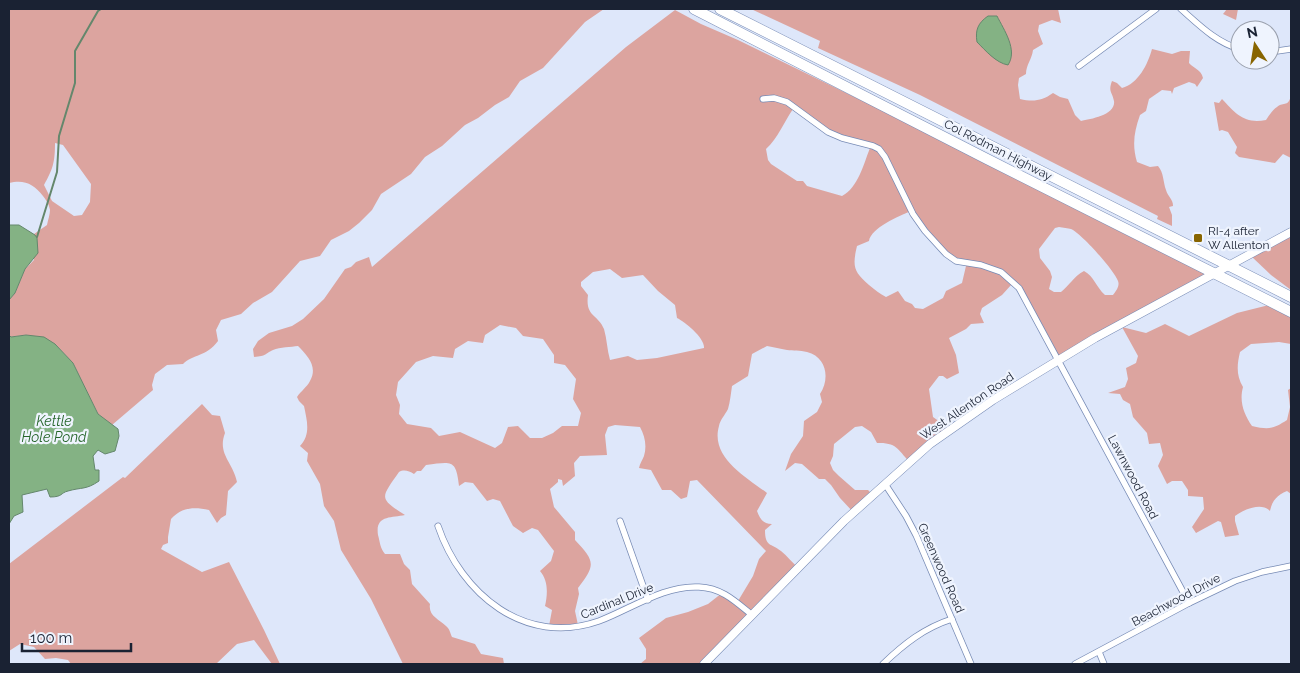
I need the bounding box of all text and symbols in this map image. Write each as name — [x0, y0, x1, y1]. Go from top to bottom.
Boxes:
north arrow — [1230, 20, 1280, 70]
text: N — [1245, 23, 1259, 41]
street label: Col Rodman Highway — [942, 117, 1055, 184]
place label: RI-4 after W Allenton — [1208, 224, 1270, 252]
marker: RI-4 after W Allenton — [1192, 232, 1204, 244]
street label: West Allenton Road — [918, 369, 1016, 443]
water label: Kettle Hole Pond — [22, 413, 87, 445]
street label: Lawnwood Road — [1105, 433, 1161, 521]
street label: Greenwood Road — [915, 521, 967, 615]
street label: Beachwood Drive — [1129, 571, 1223, 629]
street label: Cardinal Drive — [579, 580, 655, 622]
scale bar — [22, 620, 131, 652]
text: 100 m — [30, 629, 72, 647]

